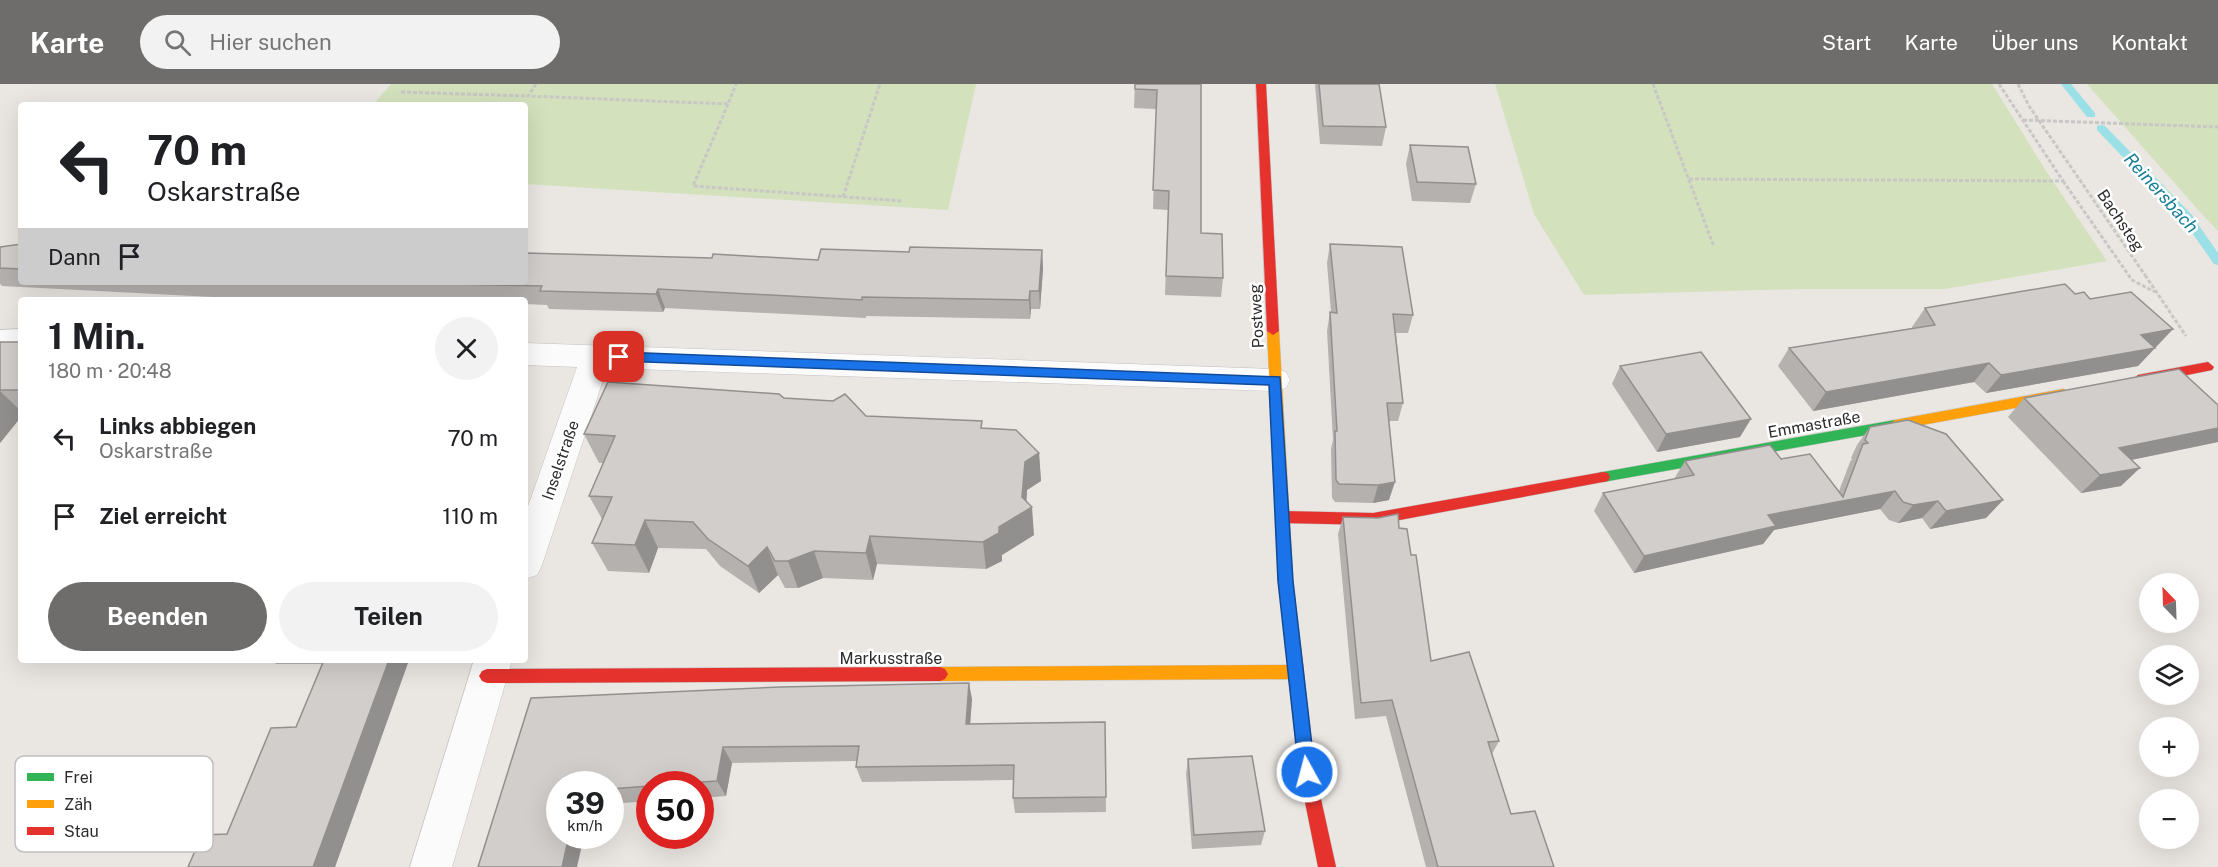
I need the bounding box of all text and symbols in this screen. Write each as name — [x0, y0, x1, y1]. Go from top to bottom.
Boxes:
search box — [140, 15, 560, 69]
text: Karte — [30, 26, 104, 59]
icon: search — [161, 26, 194, 59]
text: Hier suchen — [209, 29, 332, 55]
text: Start — [1822, 30, 1871, 55]
text: Karte — [1904, 30, 1958, 55]
text: Über uns — [1991, 30, 2078, 55]
text: Kontakt — [2111, 30, 2188, 55]
text: 70 m — [147, 125, 247, 174]
icon: left — [48, 126, 126, 204]
water label: Reinersbach — [2120, 148, 2203, 237]
text: Oskarstraße — [147, 175, 301, 207]
street label: Bachsteg — [2093, 186, 2148, 255]
icon: arrive — [113, 240, 146, 273]
text: Dann — [48, 244, 101, 270]
street label: Postweg — [1245, 283, 1268, 349]
text: 1 Min. — [48, 315, 145, 357]
button: close — [435, 317, 498, 380]
pin — [593, 331, 644, 382]
icon: arrive — [602, 340, 635, 373]
text: 180 m · 20:48 — [48, 359, 172, 383]
street label: Emmastraße — [1766, 407, 1862, 442]
text: Links abbiegen — [99, 413, 256, 439]
street label: Inselstraße — [538, 418, 583, 502]
icon: left — [48, 422, 81, 455]
text: 70 m — [447, 425, 498, 451]
text: Oskarstraße — [99, 439, 213, 463]
icon: arrive — [48, 500, 81, 533]
text: Ziel erreicht — [99, 503, 227, 529]
text: 110 m — [442, 503, 498, 529]
north arrow — [2139, 573, 2199, 633]
map controls — [2139, 573, 2199, 849]
button: Beenden — [48, 582, 267, 651]
button: Teilen — [279, 582, 498, 651]
button: layers — [2139, 645, 2199, 705]
street label: Markusstraße — [840, 649, 942, 668]
button: + — [2139, 717, 2199, 777]
position arrow — [1275, 740, 1339, 804]
legend — [15, 756, 213, 852]
text: Frei — [64, 768, 93, 787]
speed limit sign: 50 — [636, 771, 714, 849]
text: 39 — [565, 785, 605, 821]
button: − — [2139, 789, 2199, 849]
text: Zäh — [64, 795, 92, 814]
text: km/h — [567, 817, 603, 834]
text: Stau — [64, 822, 99, 841]

